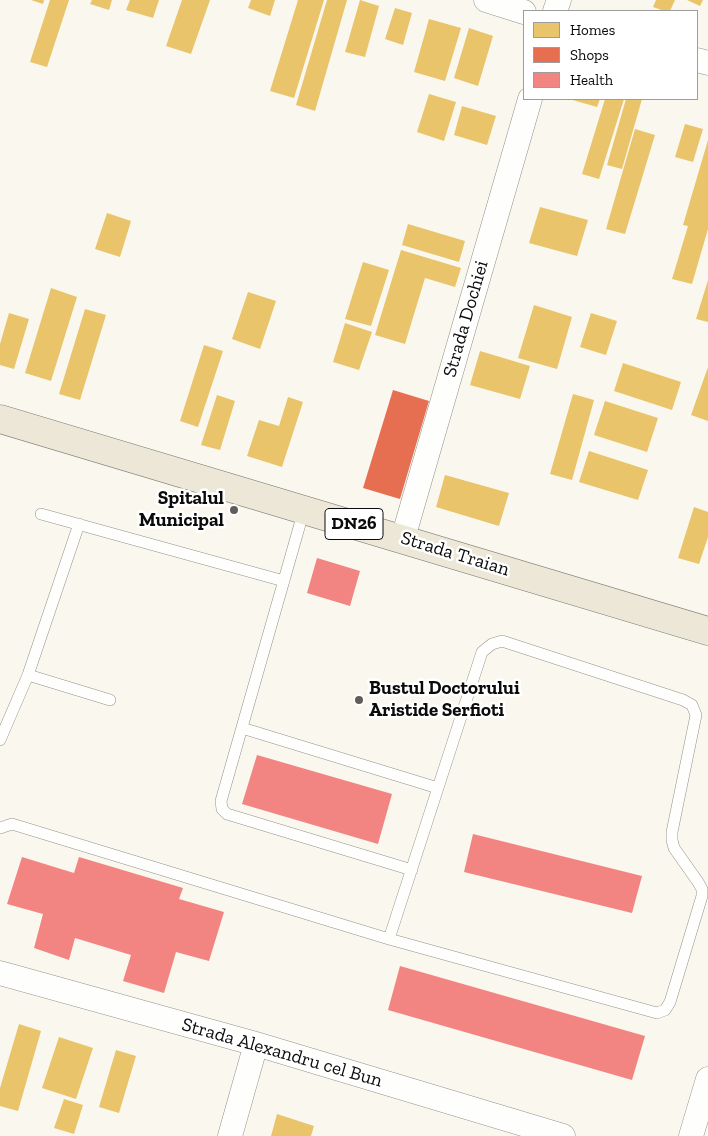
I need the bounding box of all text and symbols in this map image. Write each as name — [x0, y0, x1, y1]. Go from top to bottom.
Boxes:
legend — [523, 10, 698, 100]
text: Homes — [570, 21, 615, 39]
text: Shops — [570, 46, 609, 64]
text: Health — [570, 71, 613, 89]
street label: Strada Dochiei — [438, 258, 494, 380]
place label: Spitalul Municipal — [139, 488, 224, 532]
marker: Spitalul Municipal — [228, 504, 240, 516]
road number: DN26 — [325, 508, 383, 540]
street label: Strada Traian — [398, 527, 512, 581]
place label: Bustul Doctorului Aristide Serfioti — [369, 678, 520, 722]
marker: Bustul Doctorului Aristide Serfioti — [353, 694, 365, 706]
street label: Strada Alexandru cel Bun — [179, 1013, 385, 1093]

